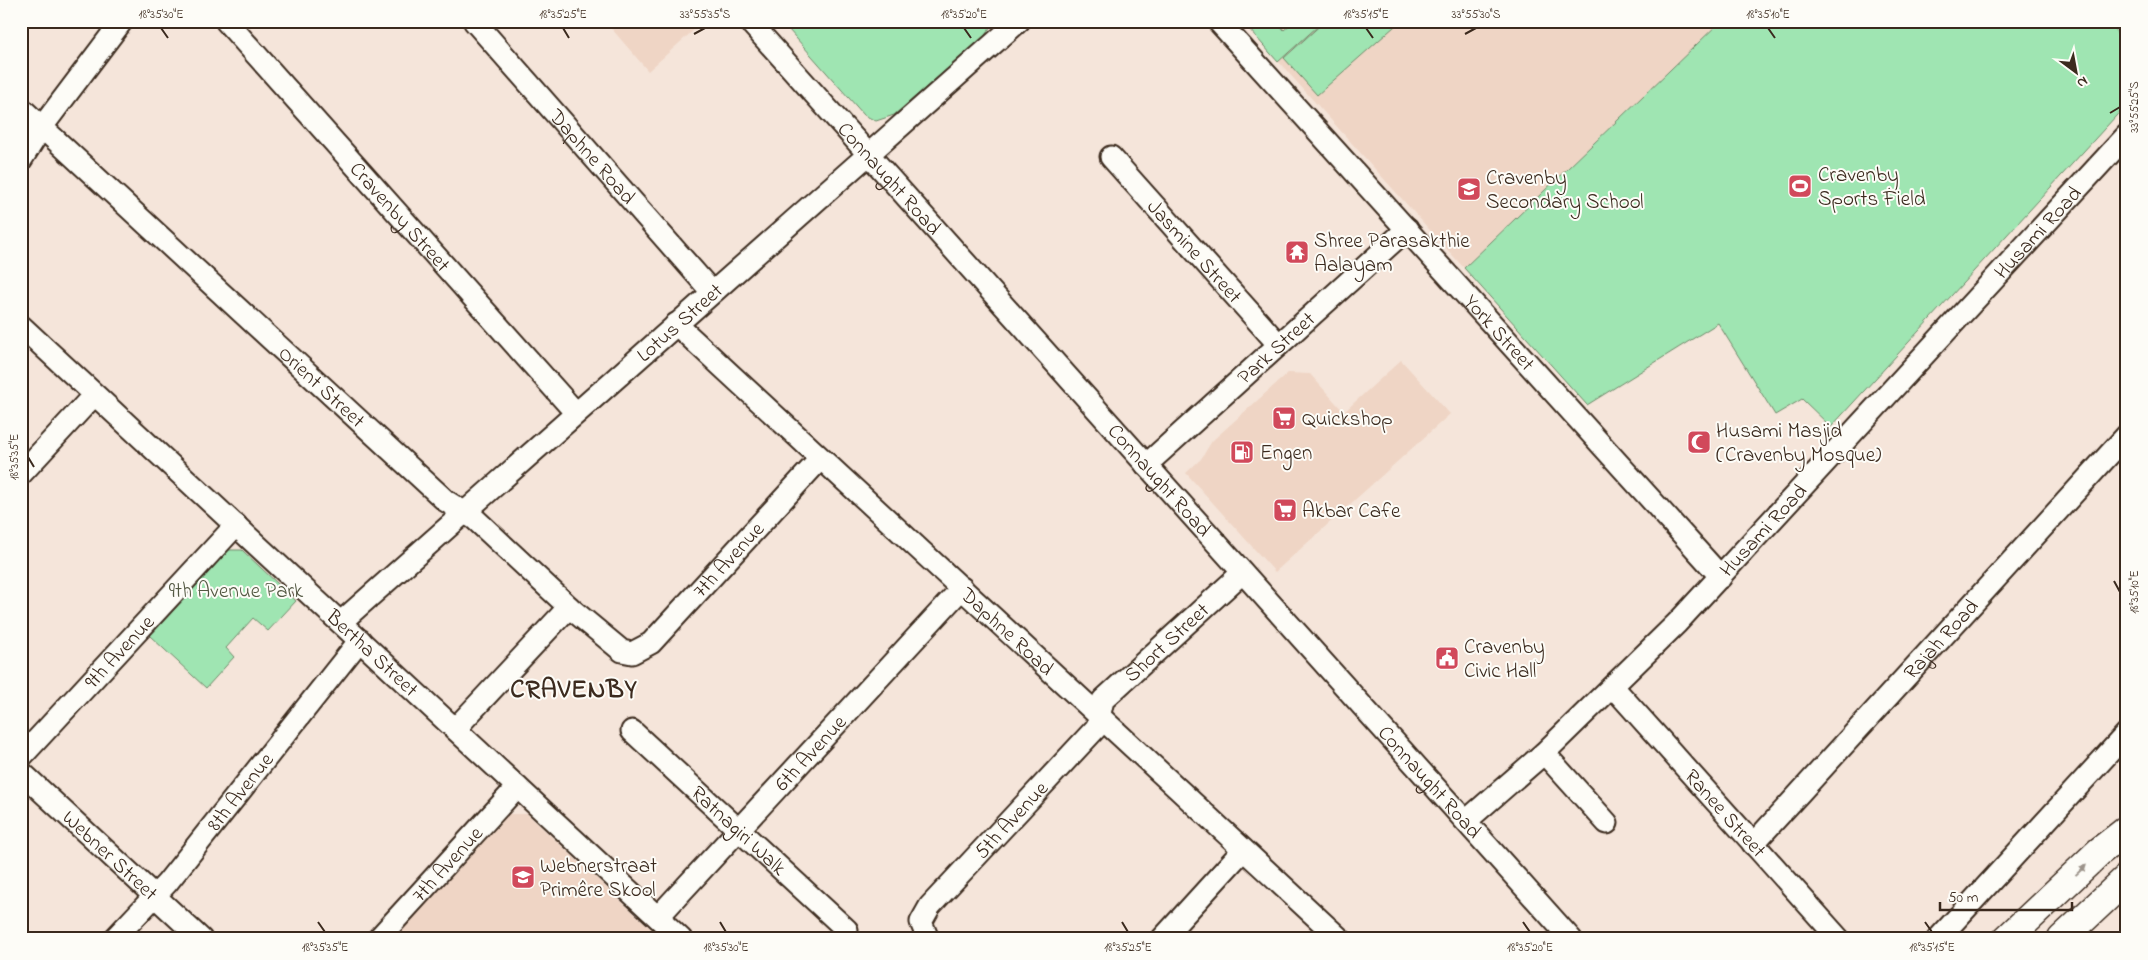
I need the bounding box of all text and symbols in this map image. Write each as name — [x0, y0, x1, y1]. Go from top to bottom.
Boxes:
text: 18°35'30"E — [139, 6, 183, 24]
text: 18°35'25"E — [539, 6, 587, 24]
text: 33°55'35"S — [680, 6, 731, 24]
text: 18°35'20"E — [941, 6, 987, 24]
text: 18°35'15"E — [1343, 6, 1389, 24]
text: 33°55'30"S — [1452, 6, 1501, 24]
text: 18°35'10"E — [1746, 6, 1790, 24]
north arrow — [2050, 48, 2100, 98]
text: N — [2073, 70, 2092, 93]
text: 33°55'25"S — [2126, 81, 2144, 133]
street label: Daphne Road — [540, 102, 642, 212]
street label: Connaught Road — [829, 116, 947, 243]
street label: Cravenby Street — [342, 156, 456, 280]
place label: Cravenby Sports Field — [1818, 161, 1926, 215]
place label: Cravenby Secondary School — [1486, 164, 1644, 220]
sports icon: Cravenby Sports Field — [1787, 173, 1813, 199]
school or university icon: Cravenby Secondary School — [1456, 176, 1482, 202]
street label: Husami Road — [1988, 180, 2090, 287]
street label: Jasmine Street — [1139, 194, 1248, 311]
place label: Shree Parasakthie Aalayam — [1314, 227, 1470, 283]
temple icon: Shree Parasakthie Aalayam — [1284, 239, 1310, 265]
street label: Lotus Street — [631, 277, 730, 370]
street label: York Street — [1456, 289, 1541, 379]
street label: Park Street — [1231, 306, 1323, 392]
street label: Orient Street — [270, 340, 371, 436]
supermarket icon: Quickshop — [1271, 405, 1297, 431]
place label: Quickshop — [1302, 405, 1393, 435]
place label: Husami Masjid (Cravenby Mosque) — [1716, 417, 1881, 473]
street label: Connaught Road — [1100, 418, 1217, 545]
mosque icon: Husami Masjid (Cravenby Mosque) — [1686, 429, 1712, 455]
text: 18°35'35"E — [6, 434, 24, 480]
fuel station icon: Engen — [1229, 439, 1255, 465]
place label: Engen — [1260, 439, 1312, 471]
street label: Husami Road — [1713, 478, 1815, 585]
supermarket icon: Akbar Cafe — [1272, 497, 1298, 523]
place label: Akbar Cafe — [1302, 497, 1401, 527]
street label: 7th Avenue — [687, 516, 773, 605]
text: 18°35'10"E — [2126, 570, 2144, 614]
park label: 9th Avenue Park — [169, 577, 304, 607]
street label: Daphne Road — [952, 581, 1060, 684]
street label: Rajah Road — [1897, 593, 1987, 687]
street label: Short Street — [1118, 597, 1217, 690]
street label: Bertha Street — [318, 603, 424, 705]
street label: 9th Avenue — [78, 609, 163, 696]
place label: Cravenby Civic Hall — [1464, 633, 1545, 687]
public building icon: Cravenby Civic Hall — [1434, 645, 1460, 671]
district label: CRAVENBY — [510, 672, 638, 710]
street label: 6th Avenue — [768, 709, 855, 799]
street label: Connaught Road — [1370, 720, 1488, 846]
street label: 8th Avenue — [201, 747, 282, 838]
street label: Ranee Street — [1676, 763, 1772, 865]
street label: 5th Avenue — [968, 775, 1057, 867]
street label: Ratnagiri Walk — [683, 780, 793, 884]
street label: Webner Street — [54, 804, 164, 909]
street label: 7th Avenue — [406, 820, 491, 910]
place label: Webnerstraat Primêre Skool — [540, 852, 657, 906]
school or university icon: Webnerstraat Primêre Skool — [510, 864, 536, 890]
one-way arrow — [2074, 864, 2086, 876]
scale bar — [1940, 880, 2073, 912]
text: 50 m — [1948, 887, 1979, 909]
text: 18°35'35"E — [302, 939, 348, 957]
text: 18°35'30"E — [704, 939, 748, 957]
text: 18°35'25"E — [1104, 939, 1152, 957]
text: 18°35'20"E — [1507, 939, 1553, 957]
text: 18°35'15"E — [1909, 939, 1955, 957]

